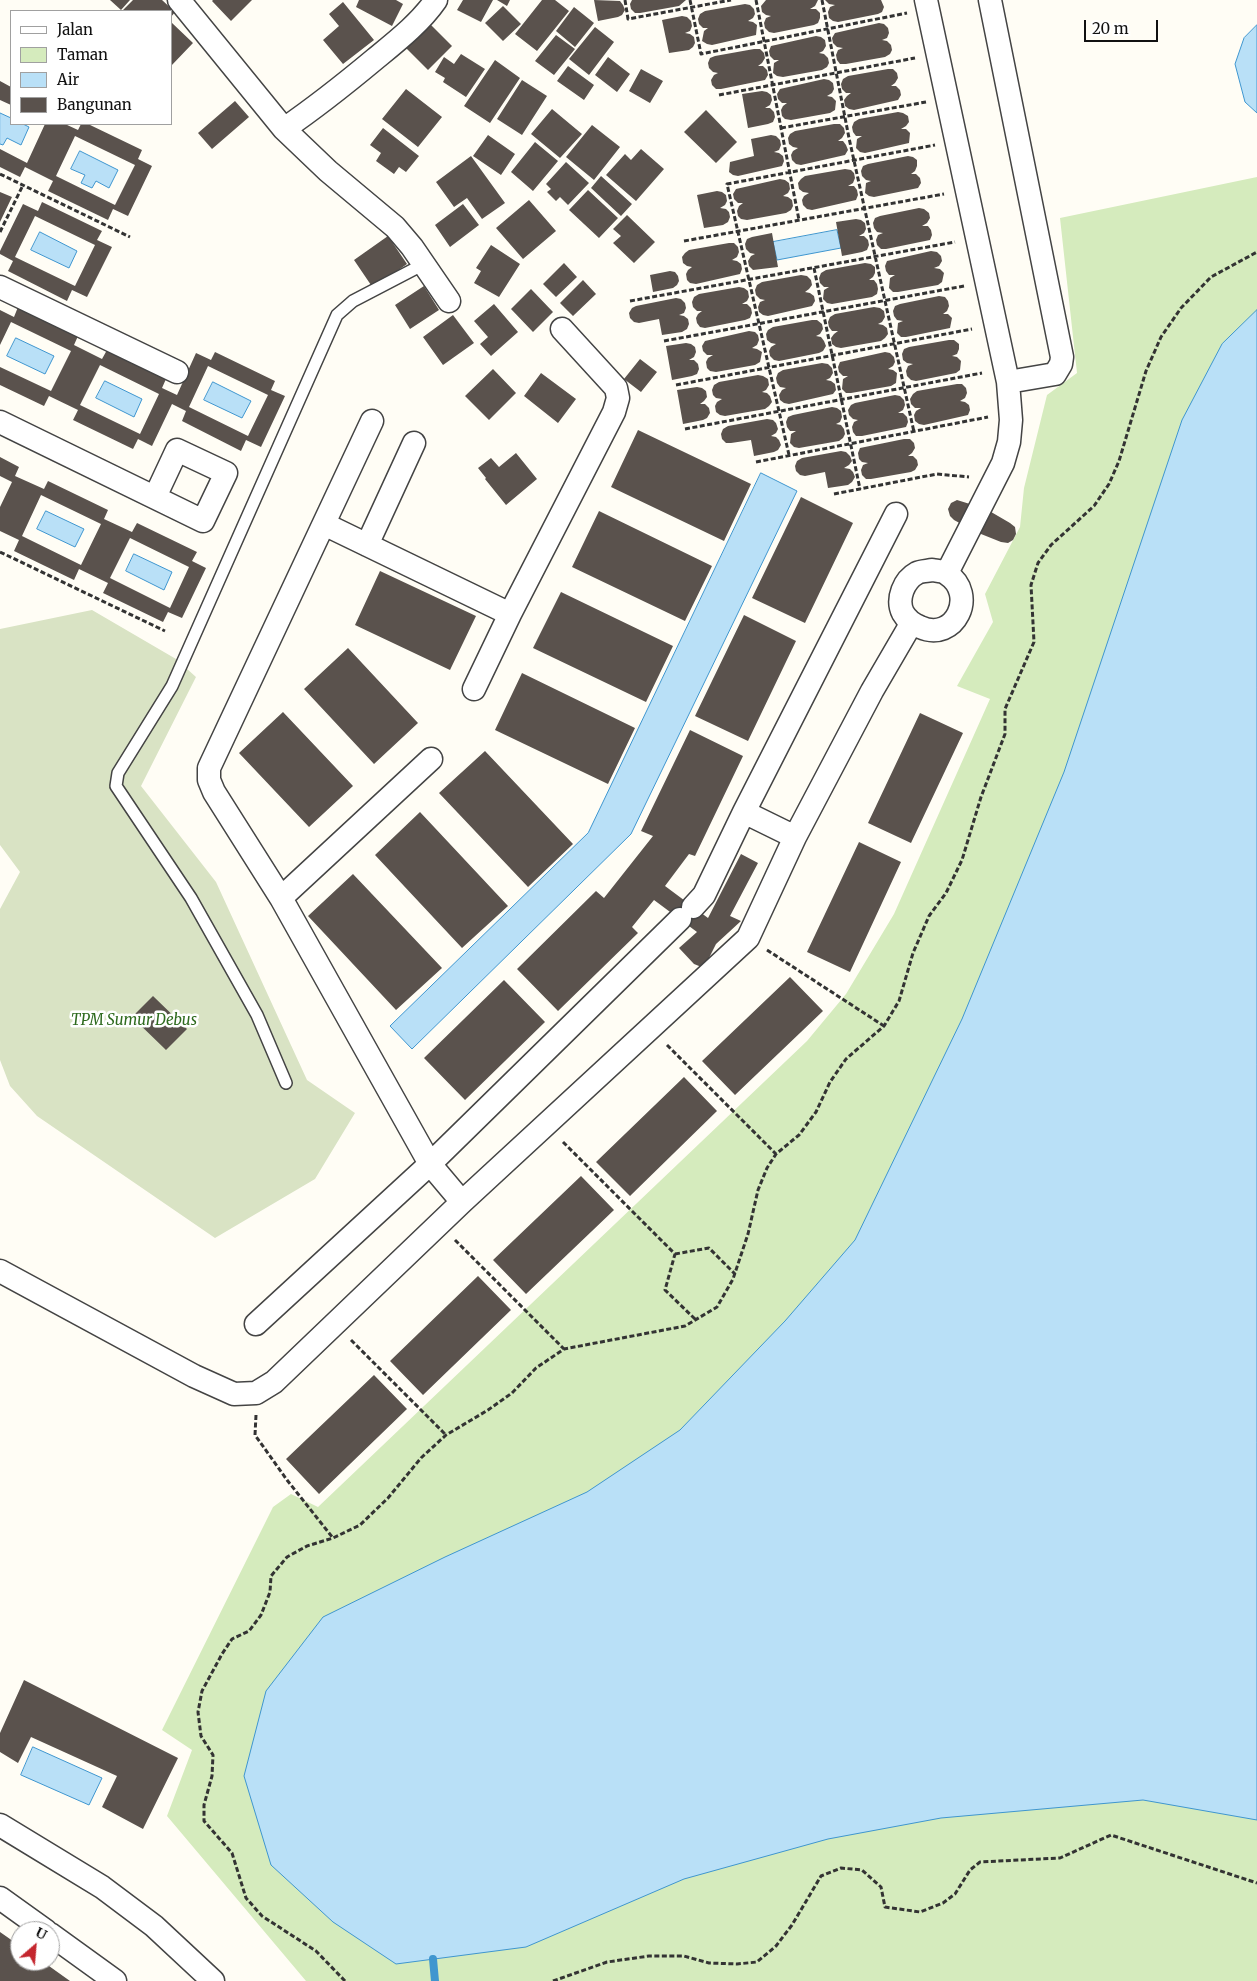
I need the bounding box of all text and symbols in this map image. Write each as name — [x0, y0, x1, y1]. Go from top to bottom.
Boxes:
legend — [10, 10, 172, 125]
scale bar — [1087, 10, 1161, 42]
text: 20 m — [1092, 19, 1129, 38]
text: Jalan — [57, 20, 93, 39]
text: Taman — [57, 45, 108, 64]
text: Air — [57, 70, 79, 89]
text: Bangunan — [57, 95, 132, 114]
park label: TPM Sumur Debus — [71, 1012, 197, 1030]
north arrow — [10, 1921, 60, 1971]
text: U — [33, 1923, 50, 1944]

